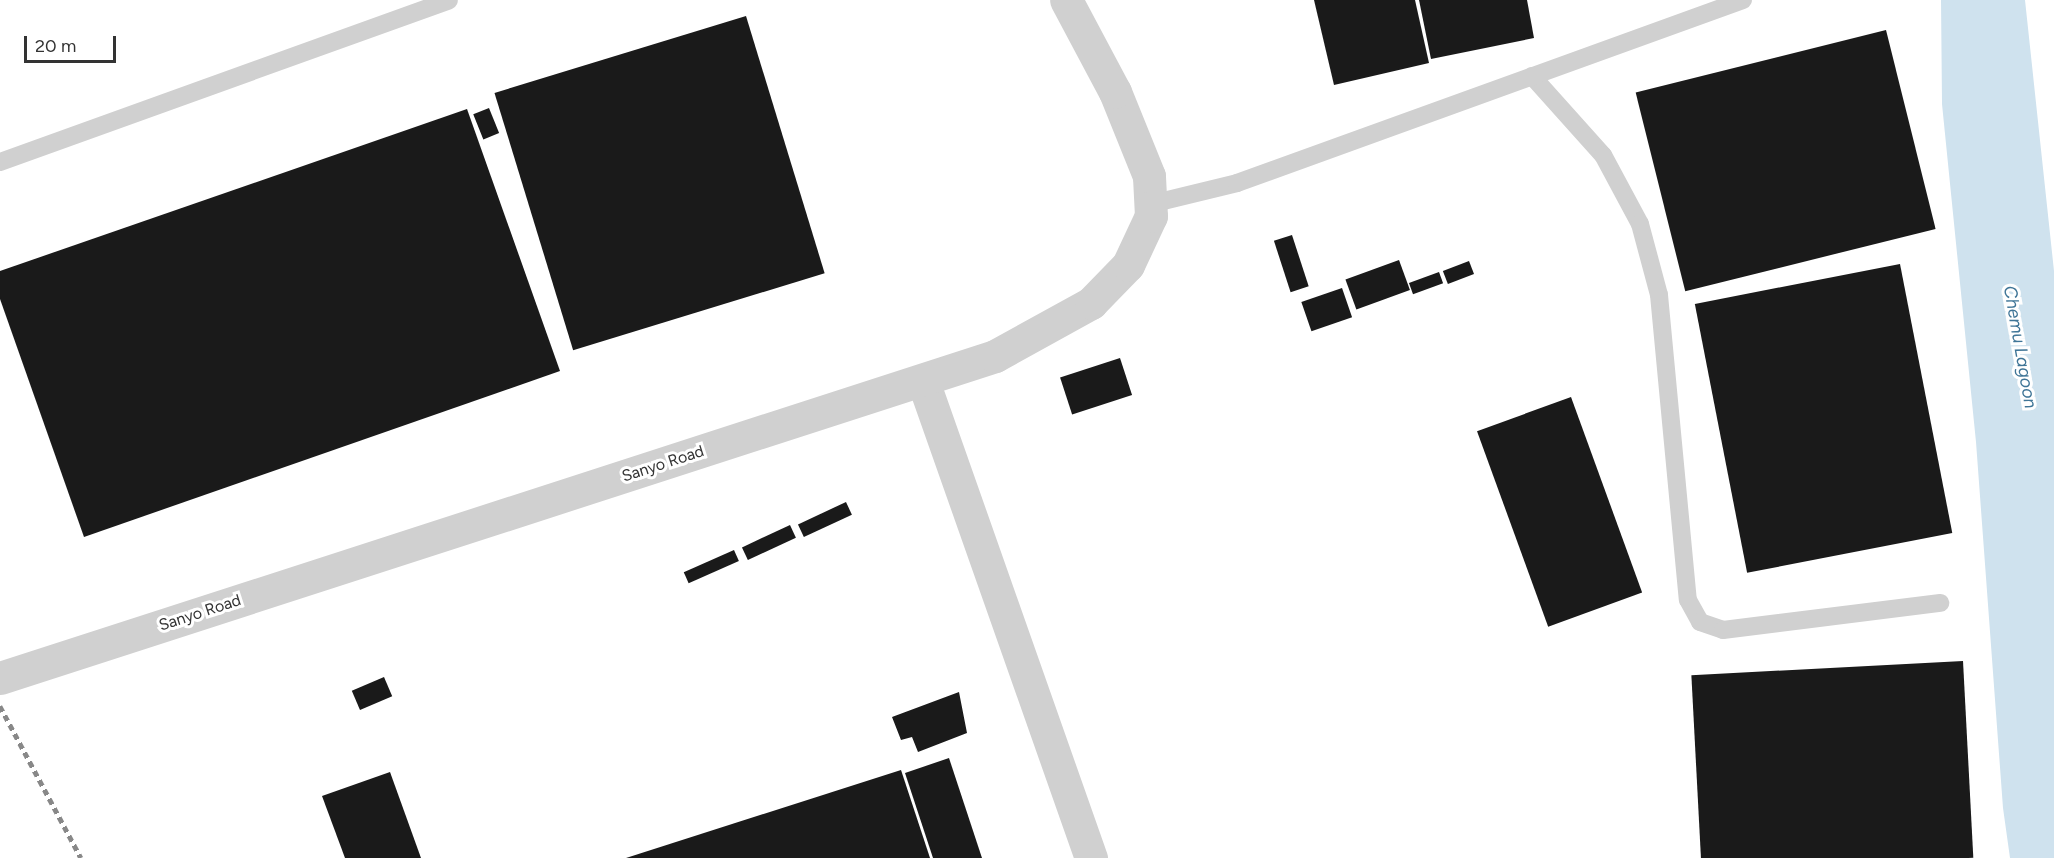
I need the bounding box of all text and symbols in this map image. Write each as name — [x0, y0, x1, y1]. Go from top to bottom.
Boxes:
scale bar — [27, 24, 118, 62]
text: 20 m — [35, 35, 76, 57]
water label: Chemu Lagoon — [1999, 284, 2041, 410]
street label: Sanyo Road — [620, 442, 706, 486]
street label: Sanyo Road — [157, 591, 243, 635]

